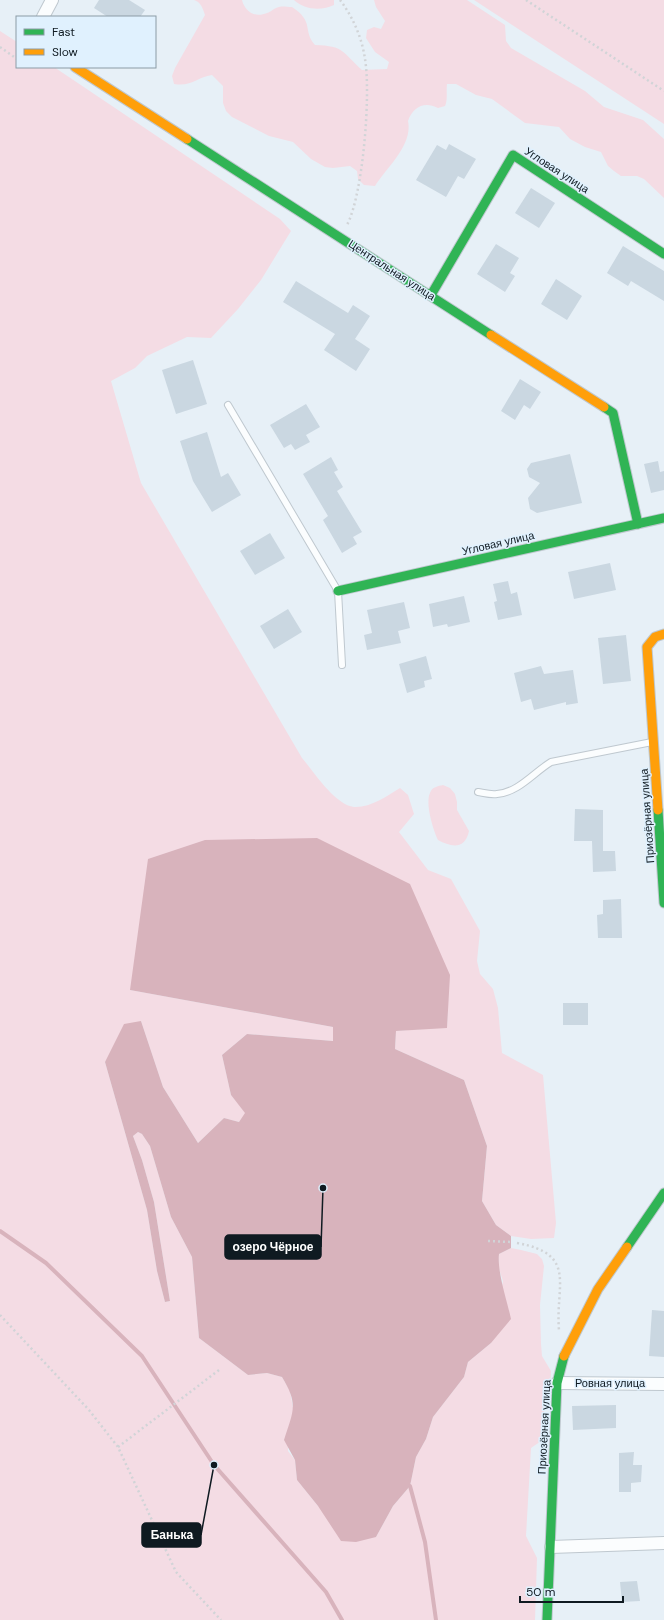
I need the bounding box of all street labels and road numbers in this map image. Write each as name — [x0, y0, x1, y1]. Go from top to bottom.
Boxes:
street label: Угловая улица — [522, 144, 593, 196]
street label: Центральная улица — [346, 237, 439, 304]
street label: Угловая улица — [460, 528, 536, 558]
street label: Приозёрная улица — [637, 767, 657, 864]
street label: Ровная улица — [575, 1376, 646, 1390]
street label: Приозёрная улица — [535, 1378, 554, 1475]

